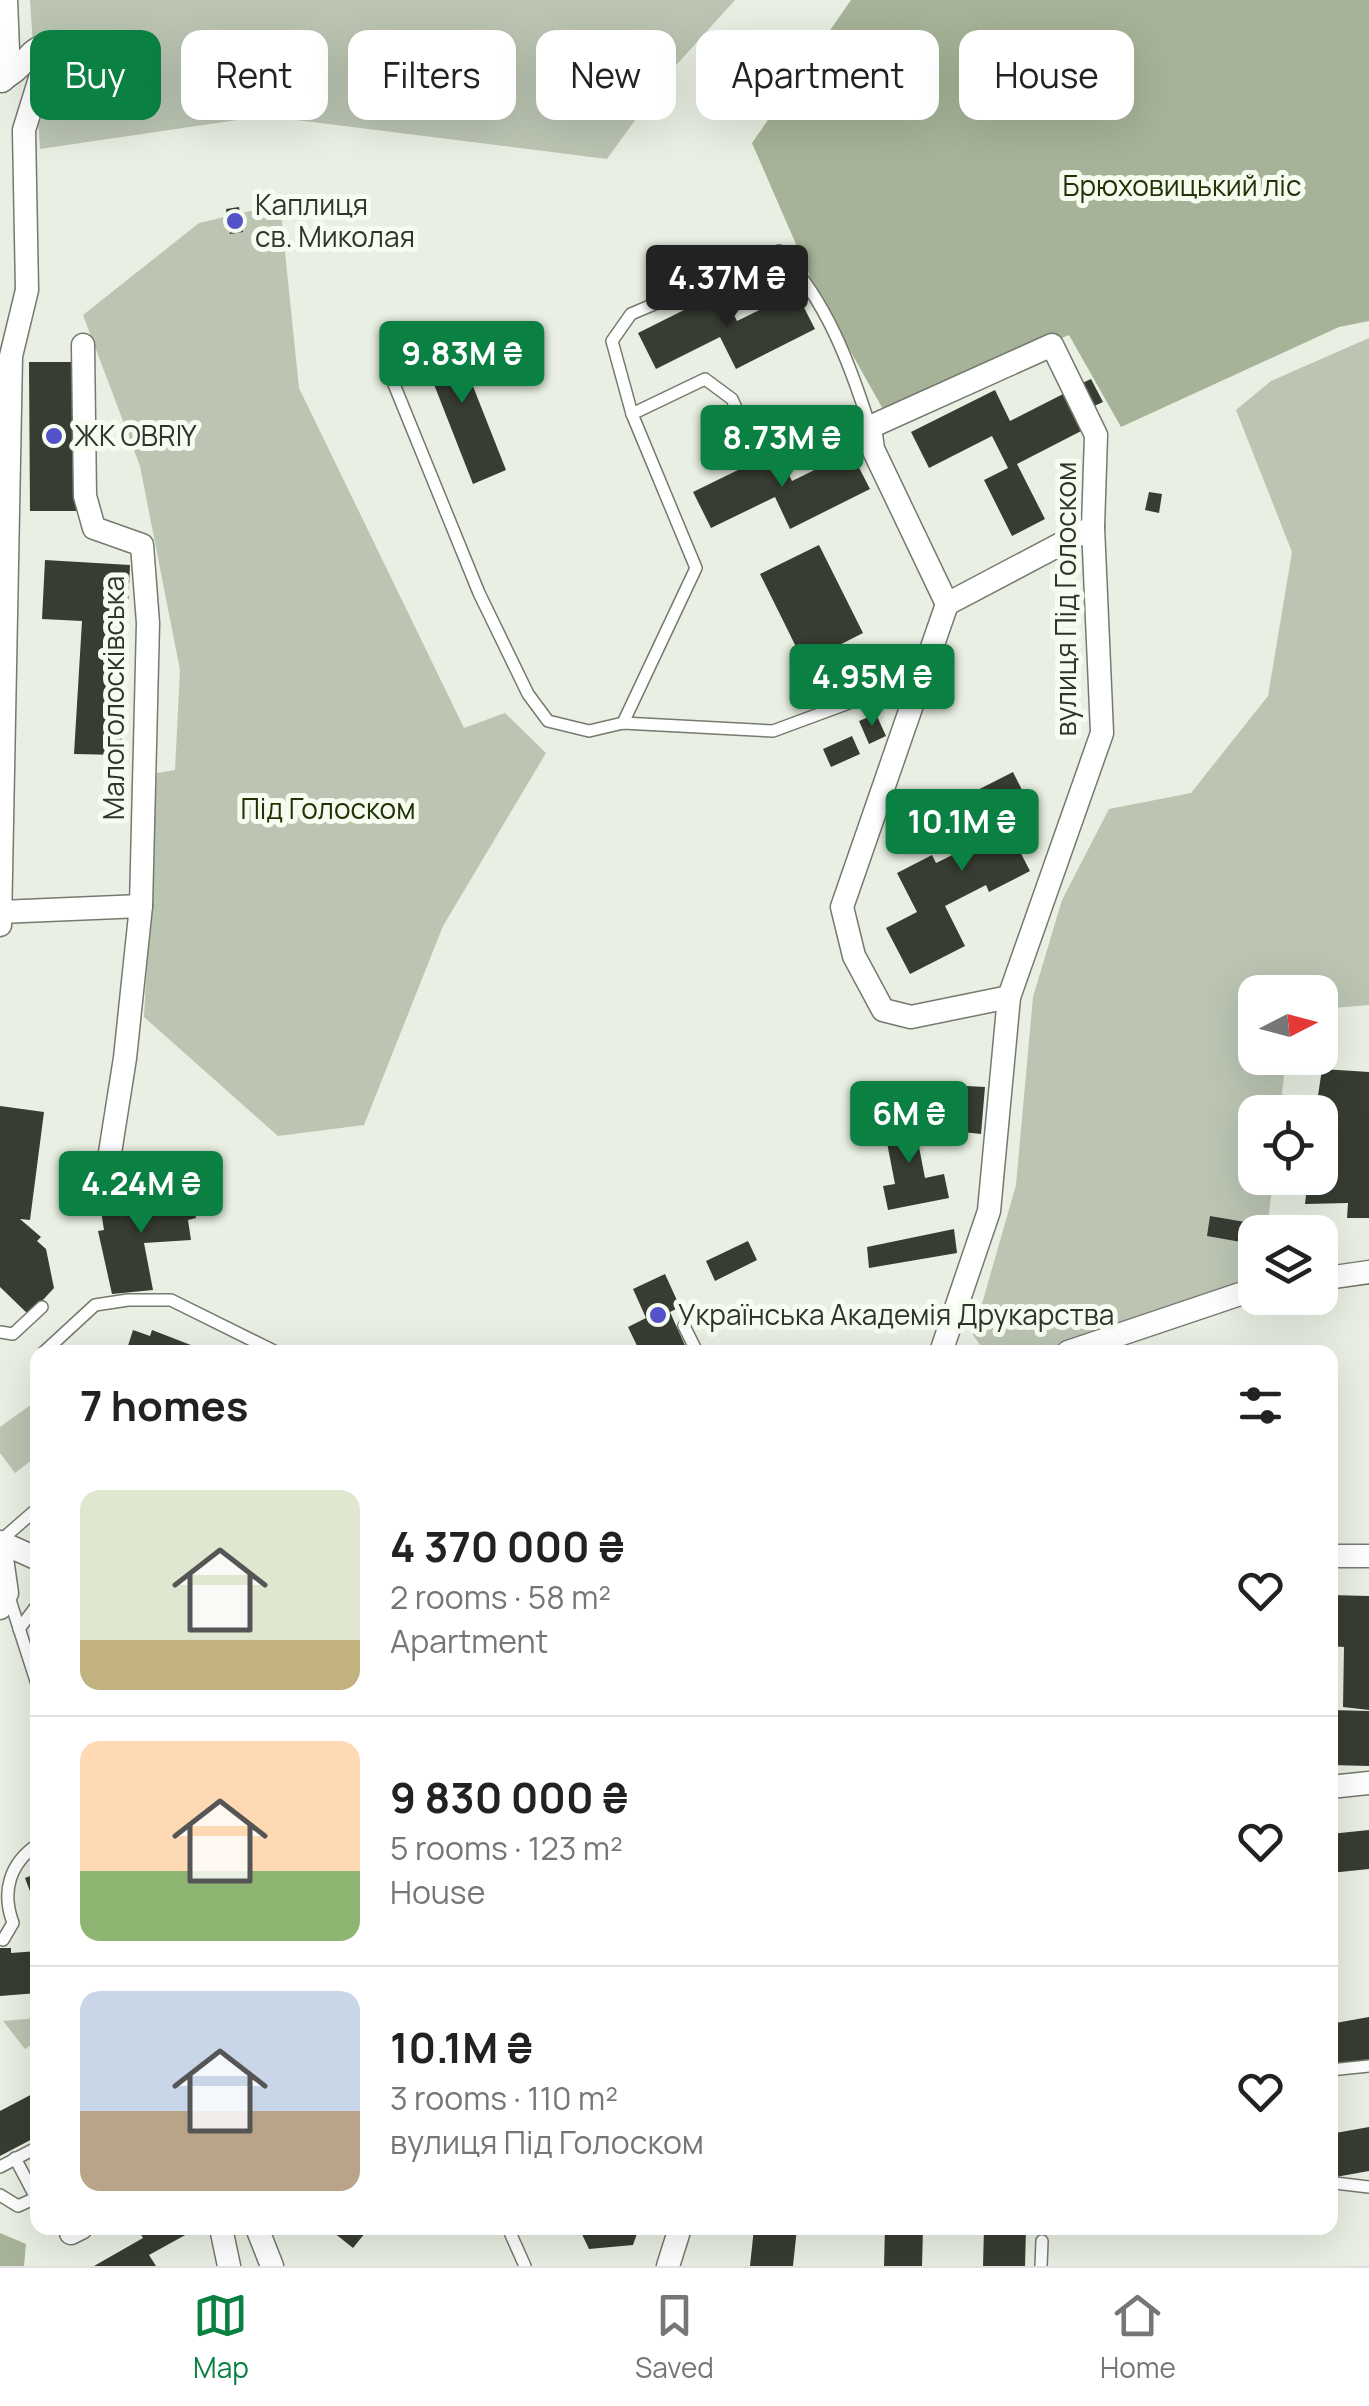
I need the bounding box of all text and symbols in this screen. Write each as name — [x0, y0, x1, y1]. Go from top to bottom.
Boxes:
chip: Buy — [30, 30, 161, 120]
chip: Rent — [181, 30, 328, 120]
chip: Filters — [348, 30, 516, 120]
chip: New — [536, 30, 676, 120]
chip: Apartment — [696, 30, 939, 120]
chip: House — [959, 30, 1134, 120]
park label: Брюховицький ліс — [1063, 166, 1301, 204]
place label: Каплиця св. Миколая — [255, 185, 415, 255]
marker: Каплиця св. Миколая — [224, 210, 246, 232]
pin: 4.37M ₴ — [635, 245, 819, 330]
text: 4.37M ₴ — [668, 255, 786, 299]
pin: 9.83M ₴ — [370, 321, 554, 406]
text: 9.83M ₴ — [401, 331, 523, 375]
pin: 8.73M ₴ — [690, 405, 874, 490]
text: 8.73M ₴ — [723, 415, 841, 459]
place label: ЖК OBRIY — [74, 416, 197, 454]
marker: ЖК OBRIY — [43, 425, 65, 447]
street label: вулиця Під Голоском — [1046, 462, 1084, 736]
street label: Малоголосківська — [94, 576, 132, 820]
pin: 4.95M ₴ — [780, 644, 964, 729]
text: 4.95M ₴ — [812, 654, 933, 698]
park label: Під Голоском — [240, 789, 416, 827]
pin: 10.1M ₴ — [870, 789, 1054, 874]
text: 10.1M ₴ — [908, 799, 1016, 843]
north arrow — [1238, 975, 1338, 1075]
map controls — [1238, 975, 1338, 1315]
pin: 6M ₴ — [850, 1081, 968, 1166]
text: 6M ₴ — [872, 1091, 946, 1135]
button: locate — [1238, 1095, 1338, 1195]
pin: 4.24M ₴ — [49, 1151, 233, 1236]
text: 4.24M ₴ — [81, 1161, 201, 1205]
button: layers — [1238, 1215, 1338, 1315]
place label: Українська Академія Друкарства — [678, 1295, 1114, 1333]
marker: Українська Академія Друкарства — [647, 1304, 669, 1326]
text: 7 homes — [80, 1376, 248, 1434]
icon: filters — [1233, 1378, 1288, 1433]
text: 4 370 000 ₴ — [390, 1517, 624, 1575]
icon: home — [160, 1530, 280, 1650]
icon: heart — [1233, 1563, 1288, 1618]
text: 2 rooms · 58 m² — [390, 1575, 611, 1619]
text: Apartment — [390, 1619, 548, 1663]
text: 9 830 000 ₴ — [390, 1768, 628, 1826]
icon: home — [160, 1781, 280, 1901]
icon: heart — [1233, 1814, 1288, 1869]
text: 5 rooms · 123 m² — [390, 1826, 623, 1870]
text: House — [390, 1870, 485, 1914]
text: 10.1M ₴ — [390, 2018, 533, 2076]
icon: home — [160, 2031, 280, 2151]
icon: heart — [1233, 2064, 1288, 2119]
text: 3 rooms · 110 m² — [390, 2076, 618, 2120]
text: вулиця Під Голоском — [390, 2120, 704, 2164]
tab: Map — [193, 2288, 249, 2386]
tab: Saved — [635, 2288, 714, 2386]
tab: Home — [1100, 2288, 1176, 2386]

